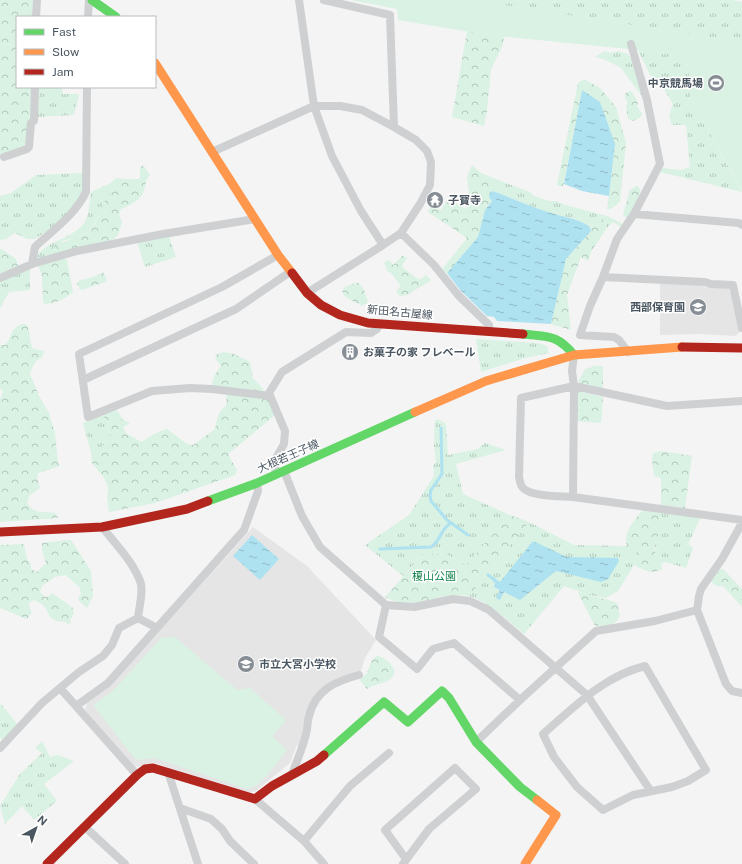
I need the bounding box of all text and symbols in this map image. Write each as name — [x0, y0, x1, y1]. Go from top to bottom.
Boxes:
legend — [16, 16, 156, 88]
text: Fast — [52, 25, 77, 39]
text: Slow — [52, 45, 80, 59]
text: Jam — [52, 65, 74, 79]
sports icon: 中京競馬場 — [706, 73, 726, 93]
place label: 中京競馬場 — [648, 77, 703, 89]
temple icon: 子寶寺 — [425, 190, 445, 210]
place label: 子寶寺 — [448, 194, 481, 206]
school or university icon: 西部保育園 — [688, 297, 708, 317]
place label: 西部保育園 — [630, 301, 685, 313]
street label: 新田名古屋線 — [367, 303, 433, 321]
building icon: お菓子の家 フレベール — [340, 342, 360, 362]
place label: お菓子の家 フレベール — [363, 346, 475, 358]
street label: 大根若王子線 — [255, 437, 321, 475]
park label: 榎山公園 — [412, 570, 456, 582]
school or university icon: 市立大宮小学校 — [236, 654, 256, 674]
place label: 市立大宮小学校 — [259, 658, 336, 670]
north arrow — [16, 808, 56, 848]
text: N — [35, 813, 50, 828]

